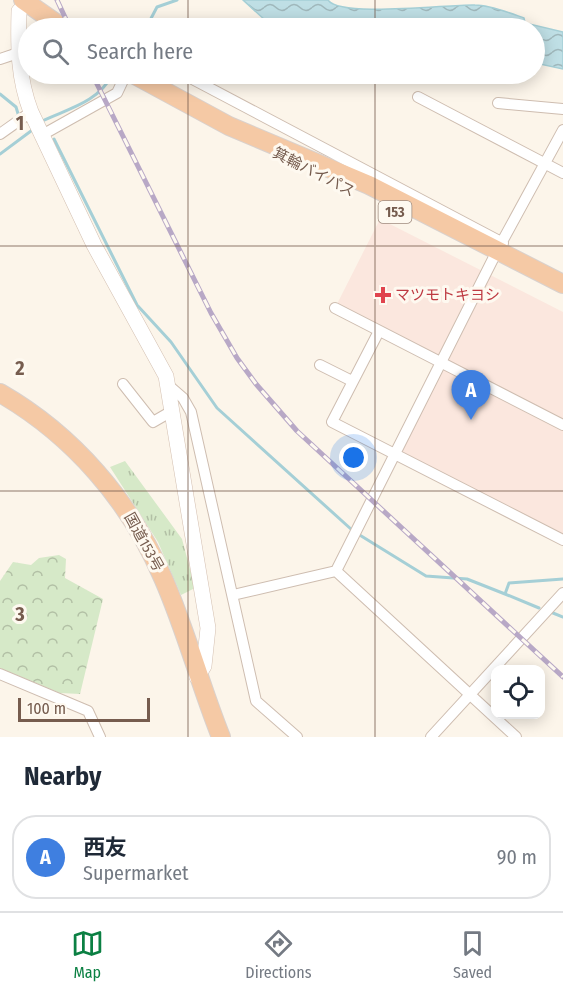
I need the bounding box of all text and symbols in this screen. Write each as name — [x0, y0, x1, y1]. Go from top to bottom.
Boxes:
search box — [18, 18, 545, 84]
icon: search — [39, 35, 72, 68]
text: Search here — [87, 38, 193, 65]
text: 1 — [16, 111, 24, 135]
street label: 箕輪バイパス — [270, 144, 358, 200]
road number: 153 — [378, 201, 412, 223]
place label: マツモトキヨシ — [395, 286, 500, 304]
marker: マツモトキヨシ — [376, 288, 390, 302]
text: 2 — [14, 356, 25, 380]
pin: A — [452, 370, 490, 420]
your location — [339, 443, 368, 472]
street label: 国道153号 — [121, 509, 167, 575]
text: 3 — [14, 602, 25, 626]
map controls — [491, 665, 545, 719]
button: locate — [491, 665, 545, 719]
scale bar — [18, 695, 150, 722]
text: 100 m — [27, 699, 66, 718]
text: Nearby — [24, 761, 101, 792]
text: 西友 — [83, 834, 127, 861]
text: A — [40, 845, 51, 869]
text: 90 m — [497, 845, 537, 869]
text: Supermarket — [83, 861, 189, 885]
tab: Map — [71, 927, 104, 982]
tab: Directions — [245, 927, 312, 982]
tab: Saved — [453, 927, 492, 982]

